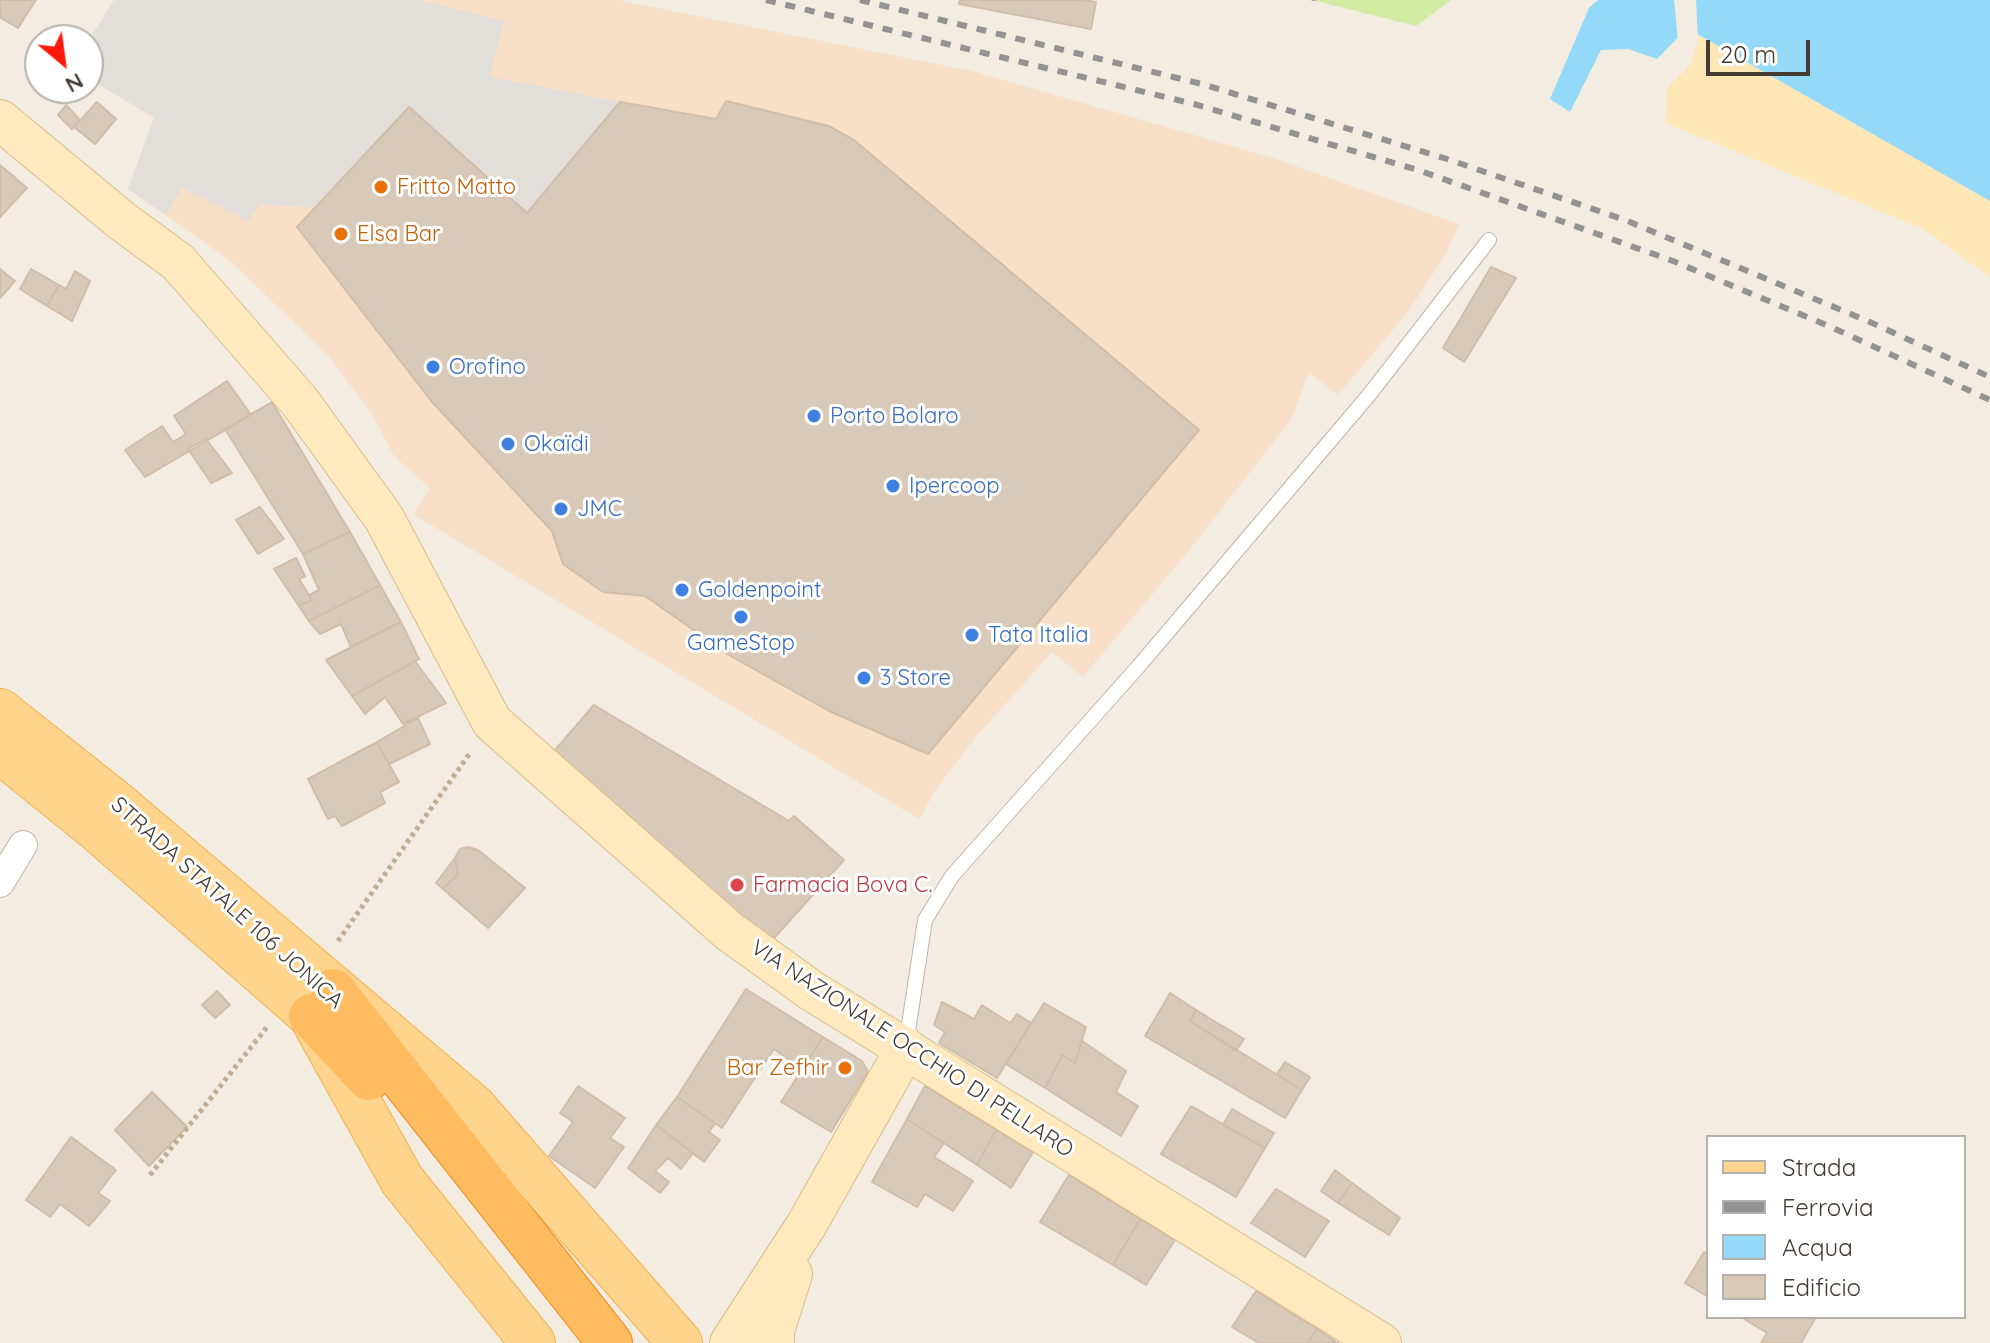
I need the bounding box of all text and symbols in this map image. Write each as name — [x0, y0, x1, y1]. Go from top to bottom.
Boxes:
north arrow — [24, 24, 104, 104]
scale bar — [1710, 24, 1814, 74]
text: 20 m — [1720, 39, 1776, 69]
text: N — [61, 67, 89, 99]
place label: Fritto Matto — [397, 174, 516, 200]
marker: Fritto Matto — [372, 178, 390, 196]
place label: Elsa Bar — [357, 221, 441, 247]
marker: Elsa Bar — [332, 225, 350, 243]
place label: Orofino — [449, 354, 526, 380]
marker: Orofino — [424, 358, 442, 376]
place label: Porto Bolaro — [830, 403, 959, 429]
marker: Porto Bolaro — [805, 407, 823, 425]
place label: Okaïdi — [524, 431, 589, 457]
marker: Okaïdi — [499, 435, 517, 453]
place label: Ipercoop — [909, 473, 1000, 499]
marker: Ipercoop — [884, 477, 902, 495]
place label: JMC — [577, 496, 622, 522]
marker: JMC — [552, 500, 570, 518]
place label: Goldenpoint — [698, 577, 821, 603]
marker: Goldenpoint — [673, 581, 691, 599]
marker: GameStop — [732, 608, 750, 626]
place label: Tata Italia — [988, 622, 1089, 648]
marker: Tata Italia — [963, 626, 981, 644]
place label: GameStop — [687, 630, 795, 656]
place label: 3 Store — [880, 665, 951, 691]
marker: 3 Store — [855, 669, 873, 687]
street label: STRADA STATALE 106 JONICA — [105, 792, 349, 1014]
place label: Farmacia Bova C. — [753, 872, 932, 898]
marker: Farmacia Bova C. — [728, 876, 746, 894]
street label: VIA NAZIONALE OCCHIO DI PELLARO — [746, 935, 1078, 1163]
place label: Bar Zefhir — [727, 1055, 829, 1081]
marker: Bar Zefhir — [836, 1059, 854, 1077]
legend — [1706, 1135, 1966, 1319]
text: Strada — [1782, 1152, 1856, 1182]
text: Ferrovia — [1782, 1192, 1874, 1222]
text: Acqua — [1782, 1232, 1853, 1262]
text: Edificio — [1782, 1272, 1861, 1302]

